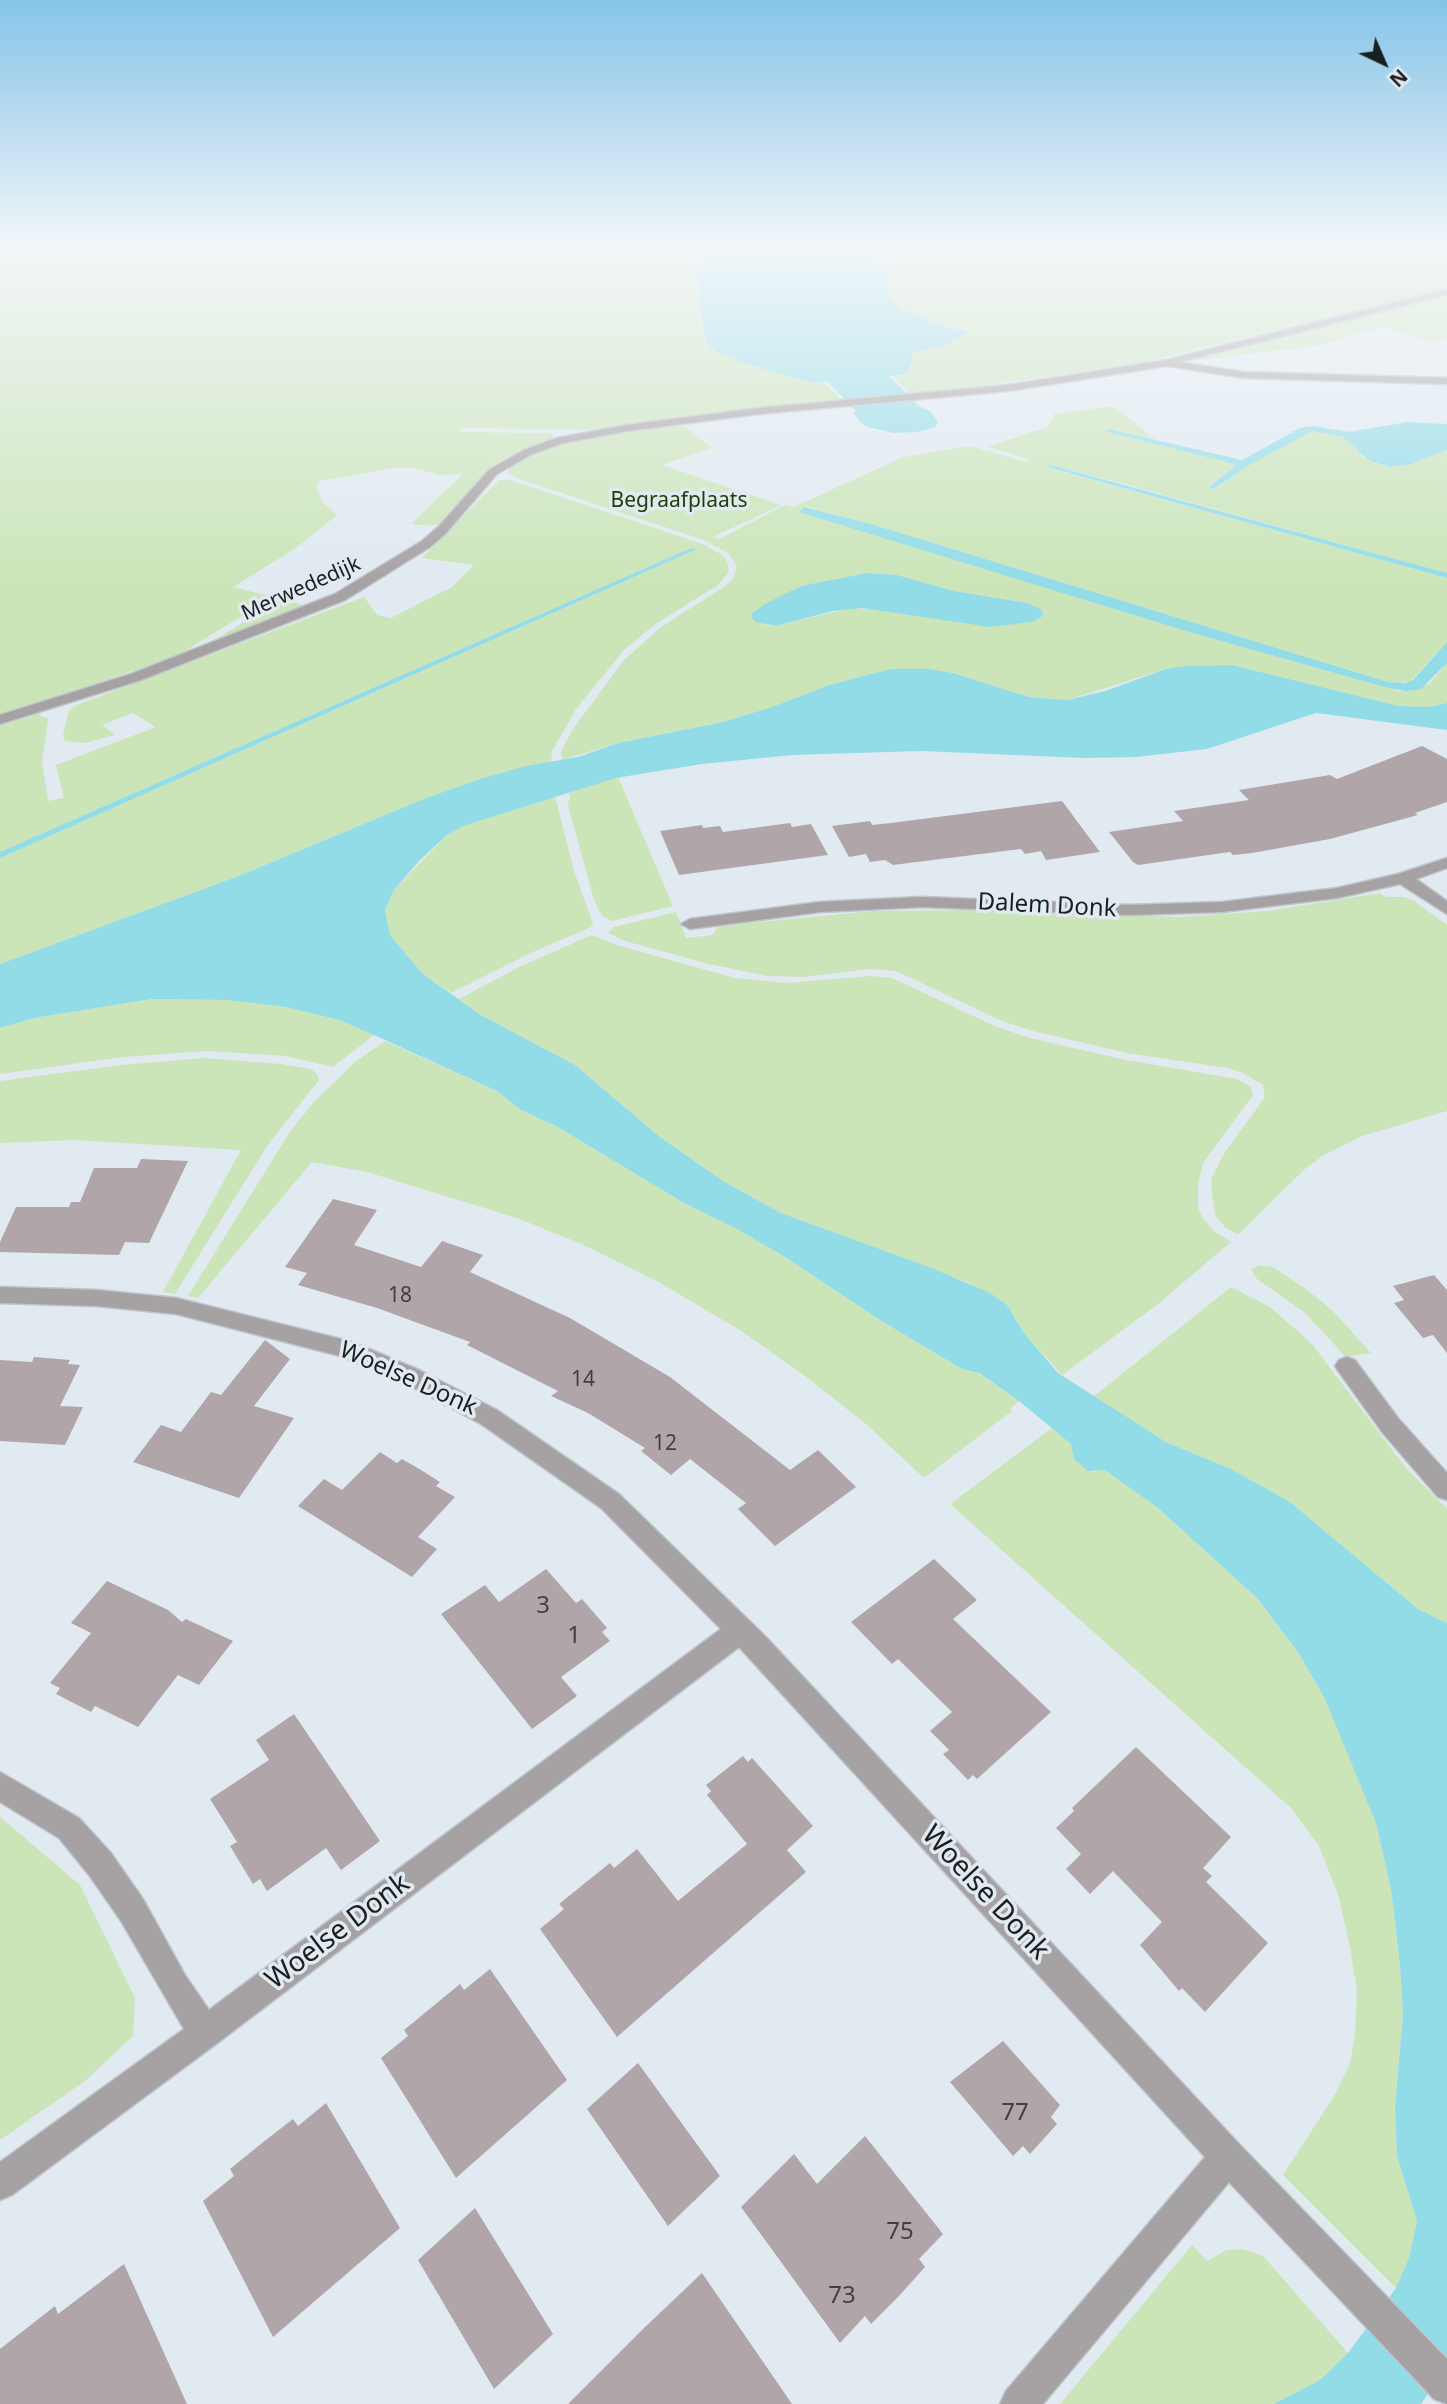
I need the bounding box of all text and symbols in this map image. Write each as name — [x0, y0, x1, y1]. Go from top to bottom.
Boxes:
north arrow — [1349, 28, 1419, 98]
text: N — [1384, 63, 1413, 93]
park label: Begraafplaats — [611, 488, 747, 514]
street label: Merwededijk — [238, 552, 364, 626]
street label: Dalem Donk — [977, 888, 1117, 924]
house number: 18 — [388, 1283, 412, 1309]
street label: Woelse Donk — [335, 1336, 481, 1422]
house number: 14 — [571, 1367, 595, 1393]
house number: 12 — [653, 1431, 677, 1457]
house number: 3 — [536, 1592, 550, 1620]
house number: 1 — [567, 1622, 581, 1650]
street label: Woelse Donk — [914, 1819, 1056, 1967]
street label: Woelse Donk — [259, 1867, 417, 1997]
house number: 77 — [1001, 2099, 1029, 2127]
house number: 75 — [886, 2218, 914, 2246]
house number: 73 — [828, 2282, 856, 2310]

